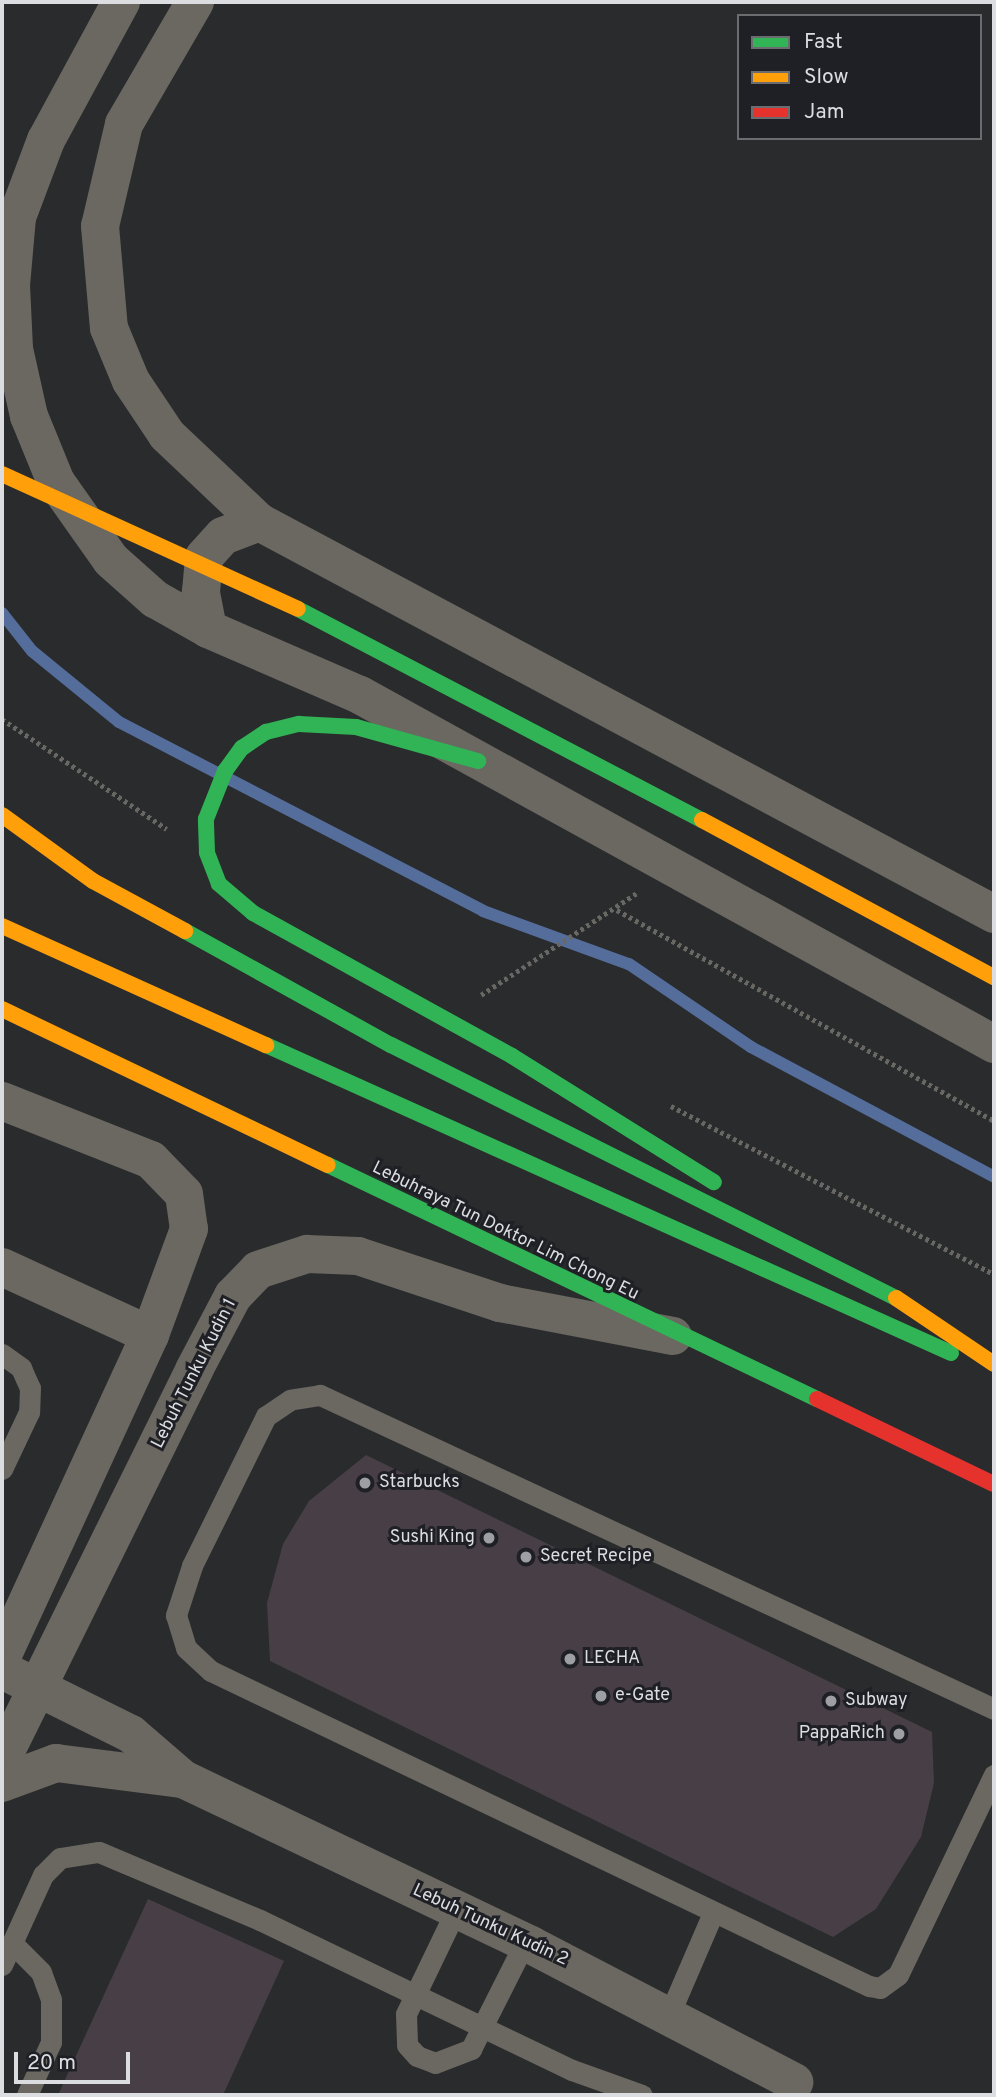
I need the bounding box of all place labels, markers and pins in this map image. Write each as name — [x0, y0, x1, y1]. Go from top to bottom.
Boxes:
place label: Starbucks — [379, 1472, 460, 1494]
marker: Starbucks — [357, 1475, 373, 1491]
place label: Sushi King — [390, 1527, 475, 1549]
marker: Sushi King — [481, 1530, 497, 1546]
place label: Secret Recipe — [540, 1546, 652, 1568]
marker: Secret Recipe — [518, 1549, 534, 1565]
place label: LECHA — [584, 1648, 640, 1670]
marker: LECHA — [562, 1651, 578, 1667]
place label: e-Gate — [615, 1685, 670, 1707]
marker: e-Gate — [593, 1688, 609, 1704]
place label: Subway — [845, 1690, 907, 1712]
marker: Subway — [823, 1693, 839, 1709]
place label: PappaRich — [799, 1723, 885, 1745]
marker: PappaRich — [891, 1726, 907, 1742]

